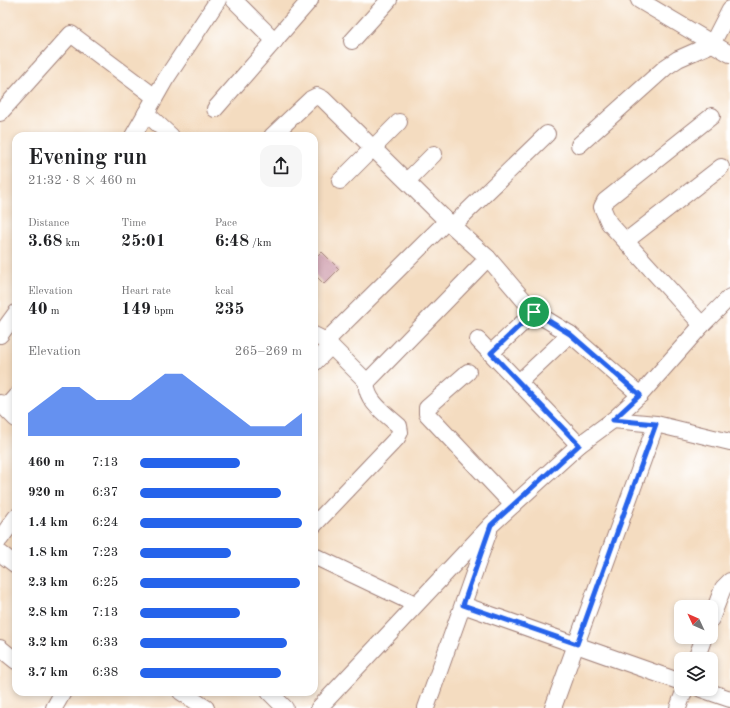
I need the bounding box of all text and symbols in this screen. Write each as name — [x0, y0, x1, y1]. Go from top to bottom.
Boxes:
button: share — [260, 145, 302, 187]
text: Evening run — [28, 147, 147, 169]
text: 21:32 · 8 × 460 m — [28, 174, 136, 187]
text: Distance — [28, 218, 69, 229]
text: Time — [121, 218, 146, 229]
text: Pace — [215, 218, 237, 229]
text: 3.68 — [28, 233, 62, 250]
text: 25:01 — [121, 233, 166, 250]
text: 6:48 — [215, 233, 249, 250]
text: km — [62, 238, 80, 249]
text: /km — [249, 238, 271, 249]
text: Elevation — [28, 286, 73, 297]
text: Heart rate — [121, 286, 171, 297]
text: kcal — [215, 286, 234, 297]
pin — [517, 295, 551, 329]
text: 40 — [28, 301, 48, 318]
text: 149 — [121, 301, 151, 318]
text: 235 — [215, 301, 244, 318]
icon: arrive — [523, 301, 545, 323]
text: m — [48, 306, 60, 317]
text: bpm — [151, 306, 174, 317]
text: Elevation — [28, 345, 81, 358]
text: 265–269 m — [235, 345, 302, 358]
text: 460 m — [28, 456, 65, 469]
text: 7:13 — [92, 456, 118, 469]
text: 920 m — [28, 486, 65, 499]
text: 6:37 — [92, 486, 118, 499]
text: 1.4 km — [28, 516, 68, 529]
text: 6:24 — [92, 516, 118, 529]
text: 1.8 km — [28, 546, 68, 559]
text: 7:23 — [92, 546, 118, 559]
text: 2.3 km — [28, 576, 68, 589]
text: 6:25 — [92, 576, 118, 589]
north arrow — [674, 600, 718, 644]
map controls — [674, 600, 718, 696]
text: 2.8 km — [28, 606, 68, 619]
text: 7:13 — [92, 606, 118, 619]
text: 3.2 km — [28, 636, 68, 649]
text: 6:33 — [92, 636, 118, 649]
button: layers — [674, 652, 718, 696]
text: 3.7 km — [28, 666, 68, 679]
text: 6:38 — [92, 666, 118, 679]

